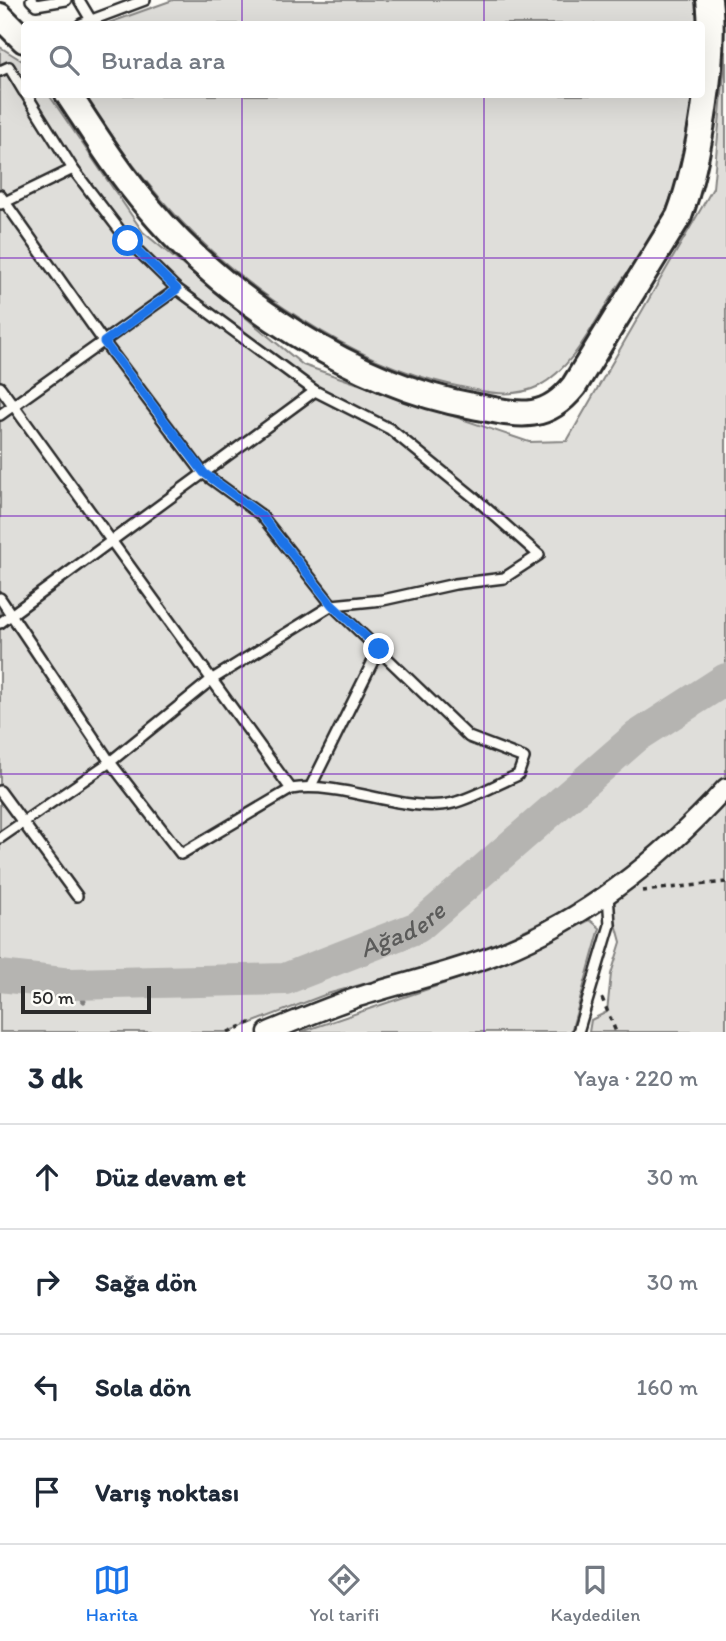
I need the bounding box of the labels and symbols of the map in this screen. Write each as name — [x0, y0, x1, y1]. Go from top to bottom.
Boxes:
route start — [112, 225, 143, 256]
route end — [363, 633, 394, 664]
water label: Ağadere — [355, 894, 453, 964]
scale bar — [21, 983, 150, 1015]

